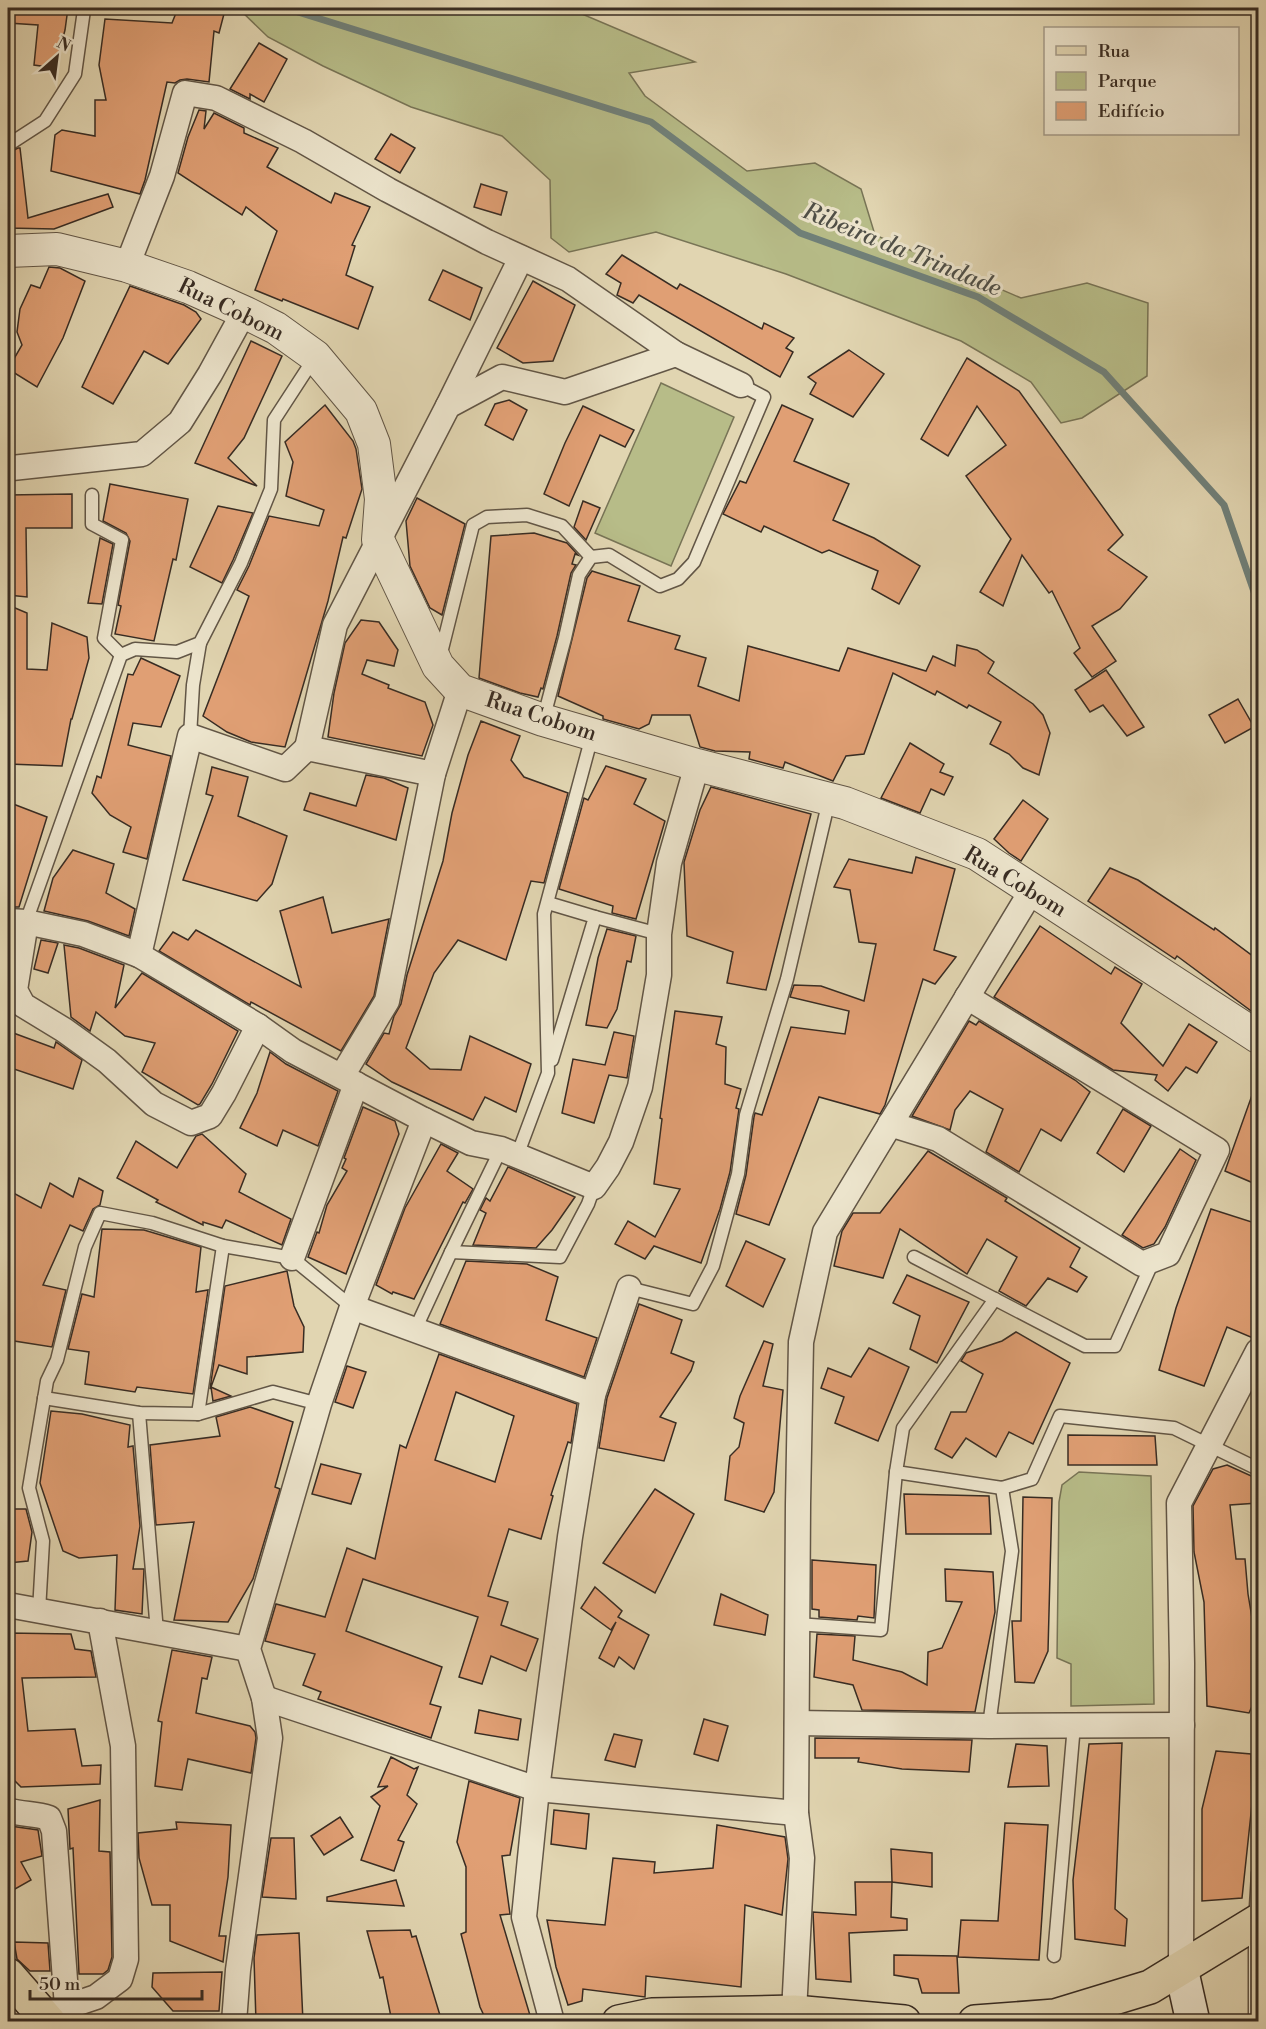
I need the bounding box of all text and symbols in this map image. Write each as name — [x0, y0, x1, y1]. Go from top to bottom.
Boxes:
north arrow — [27, 27, 87, 87]
legend — [1044, 27, 1239, 135]
text: N — [53, 33, 74, 57]
text: Rua — [1098, 40, 1131, 63]
text: Parque — [1098, 70, 1157, 93]
text: Edifício — [1098, 100, 1165, 123]
water label: Ribeira da Trindade — [797, 196, 1006, 304]
street label: Rua Cobom — [173, 273, 289, 347]
street label: Rua Cobom — [482, 686, 600, 748]
street label: Rua Cobom — [959, 841, 1071, 923]
scale bar — [30, 1963, 202, 2001]
text: 50 m — [39, 1973, 81, 1996]

